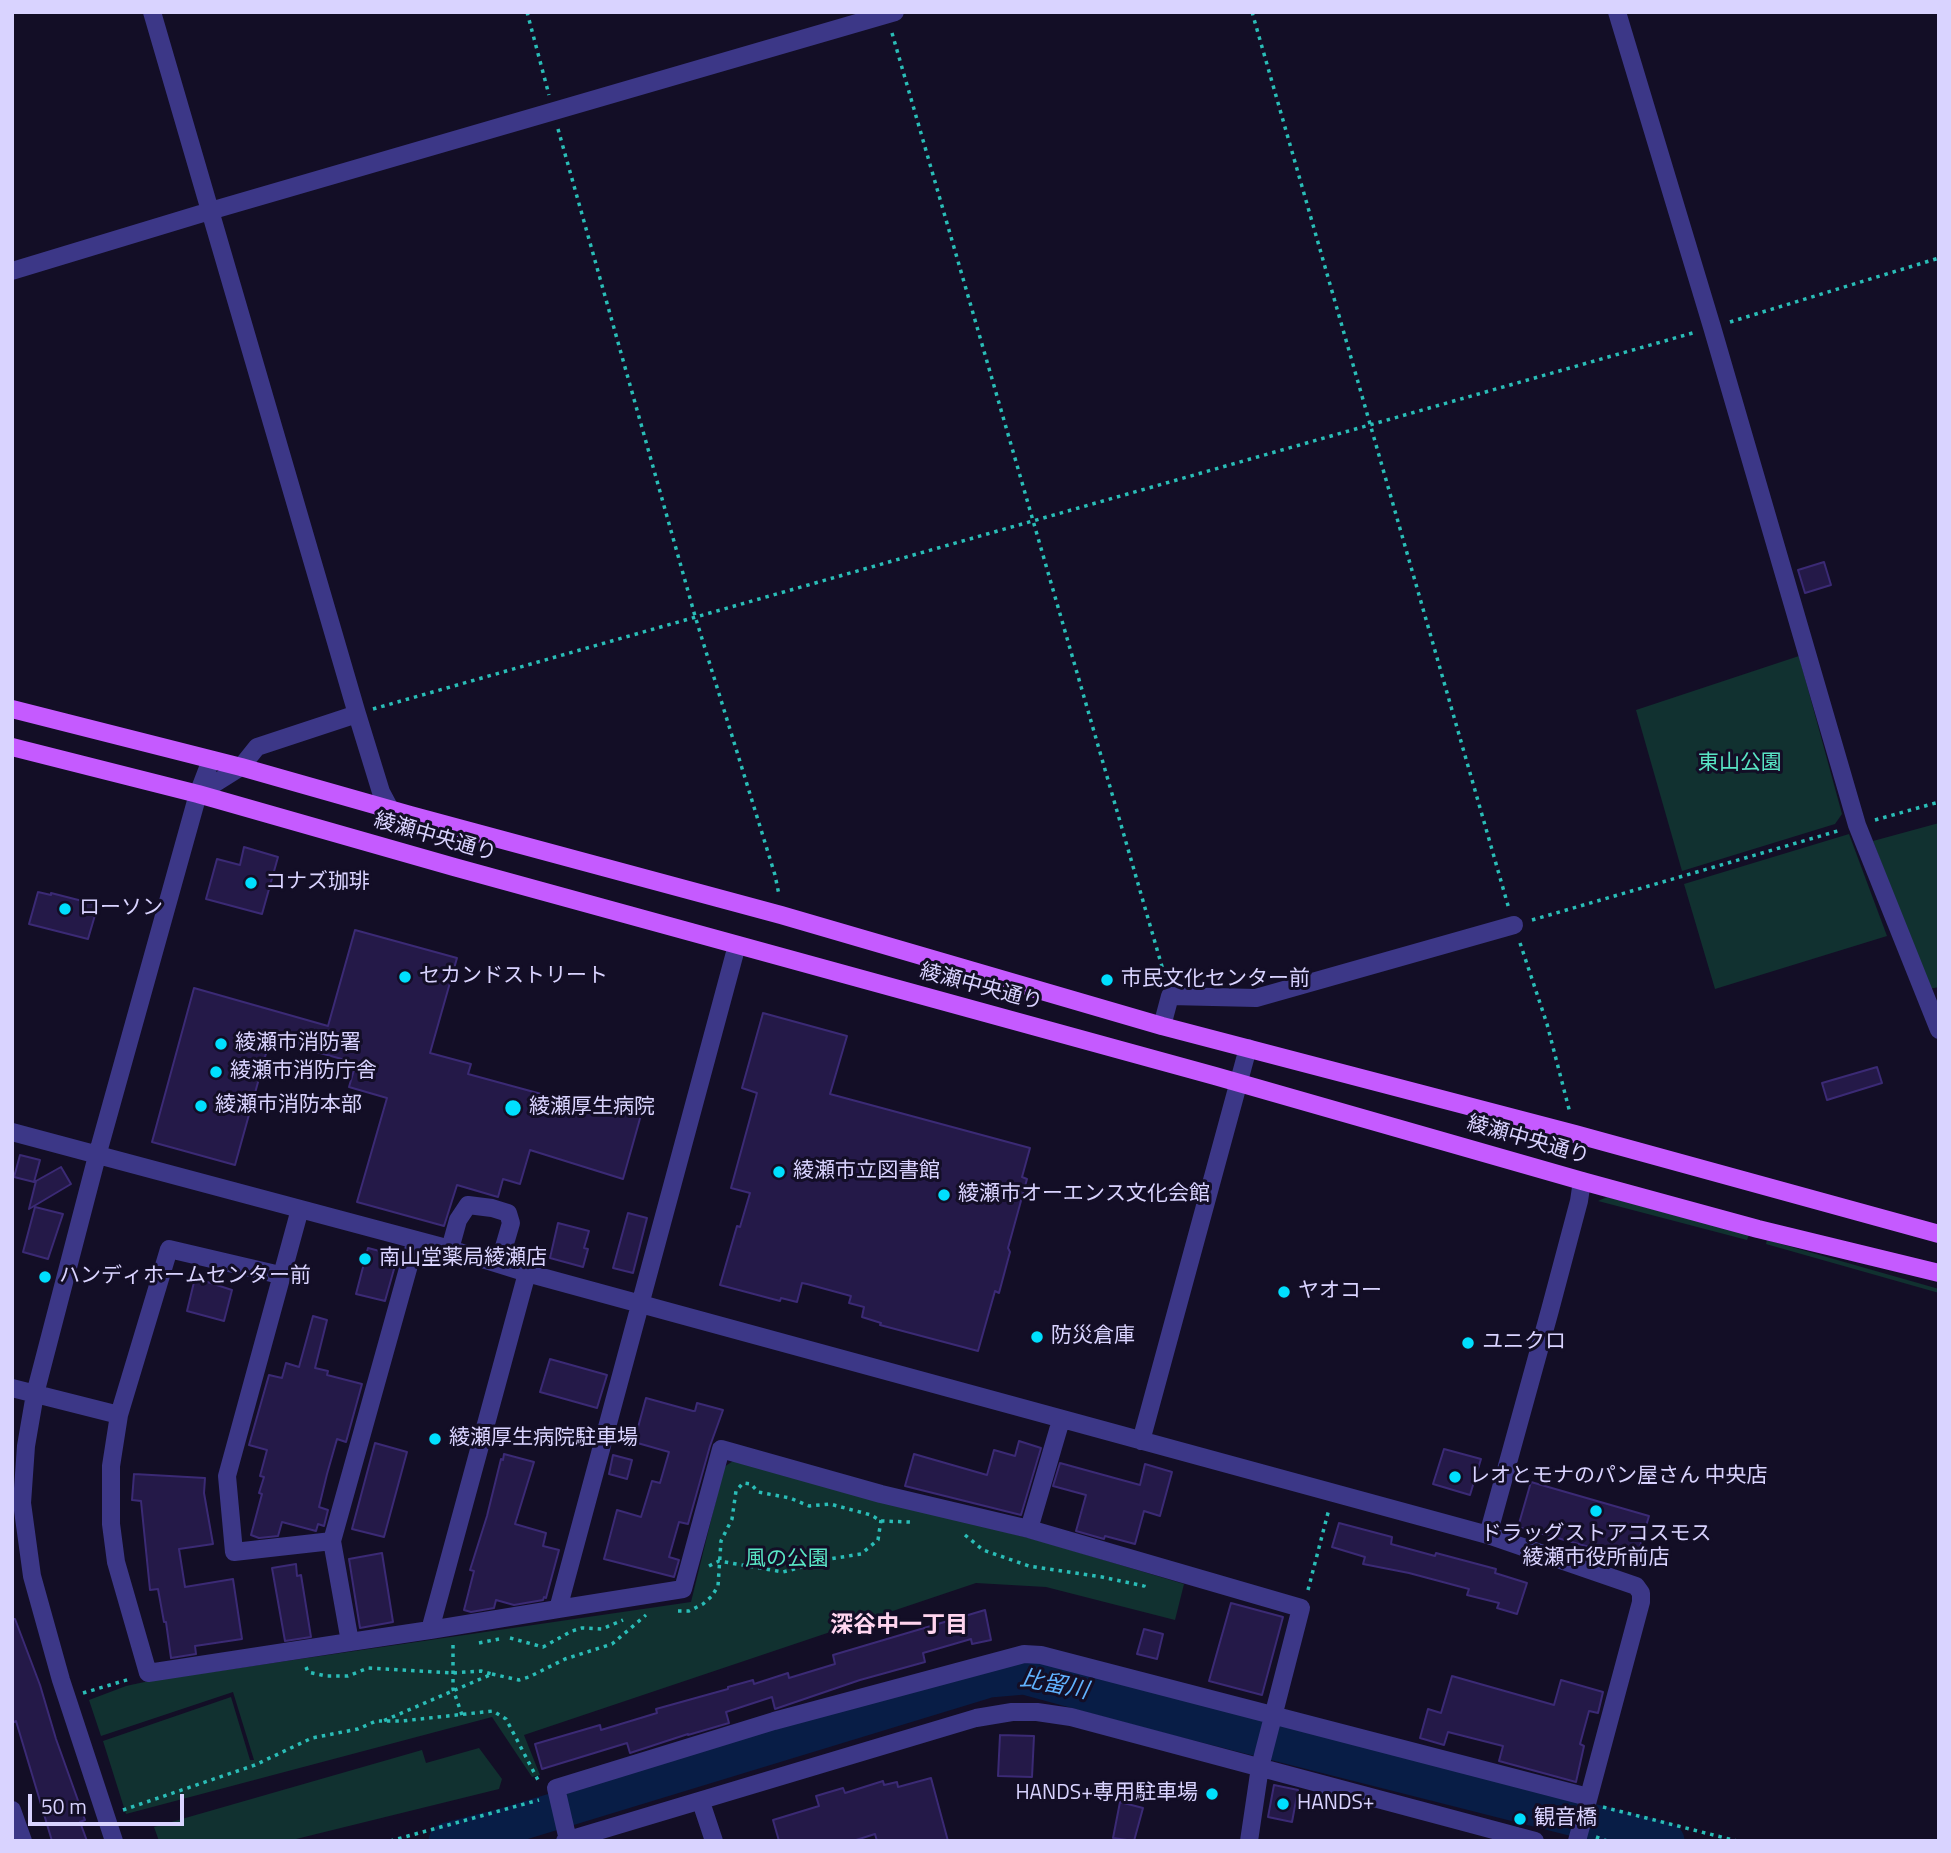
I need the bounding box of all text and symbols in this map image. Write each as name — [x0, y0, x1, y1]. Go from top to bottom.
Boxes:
park label: 東山公園 — [1698, 751, 1782, 777]
street label: 綾瀬中央通り — [371, 809, 499, 867]
place label: コナズ珈琲 — [265, 870, 370, 896]
marker: コナズ珈琲 — [243, 875, 259, 891]
place label: ローソン — [79, 896, 163, 922]
marker: ローソン — [57, 901, 73, 917]
street label: 綾瀬中央通り — [917, 960, 1045, 1016]
place label: セカンドストリート — [419, 964, 608, 990]
place label: 市民文化センター前 — [1121, 967, 1310, 993]
marker: セカンドストリート — [397, 969, 413, 985]
marker: 市民文化センター前 — [1099, 972, 1115, 988]
place label: 綾瀬市消防署 — [235, 1031, 361, 1057]
marker: 綾瀬市消防署 — [213, 1036, 229, 1052]
place label: 綾瀬市消防庁舎 — [230, 1059, 377, 1085]
marker: 綾瀬市消防庁舎 — [208, 1064, 224, 1080]
place label: 綾瀬市消防本部 — [215, 1093, 362, 1119]
place label: 綾瀬厚生病院 — [529, 1095, 655, 1121]
marker: 綾瀬市消防本部 — [193, 1098, 209, 1114]
marker: 綾瀬厚生病院 — [503, 1098, 523, 1118]
street label: 綾瀬中央通り — [1464, 1112, 1592, 1170]
place label: 綾瀬市立図書館 — [793, 1159, 940, 1185]
marker: 綾瀬市立図書館 — [771, 1164, 787, 1180]
place label: 綾瀬市オーエンス文化会館 — [958, 1182, 1210, 1208]
marker: 綾瀬市オーエンス文化会館 — [936, 1187, 952, 1203]
place label: 南山堂薬局綾瀬店 — [379, 1246, 547, 1272]
marker: 南山堂薬局綾瀬店 — [357, 1251, 373, 1267]
place label: ハンディホームセンター前 — [59, 1264, 311, 1290]
marker: ハンディホームセンター前 — [37, 1269, 53, 1285]
place label: ヤオコー — [1298, 1279, 1382, 1305]
marker: ヤオコー — [1276, 1284, 1292, 1300]
place label: 防災倉庫 — [1051, 1324, 1135, 1350]
marker: 防災倉庫 — [1029, 1329, 1045, 1345]
place label: ユニクロ — [1482, 1330, 1566, 1356]
marker: ユニクロ — [1460, 1335, 1476, 1351]
place label: 綾瀬厚生病院駐車場 — [449, 1426, 638, 1452]
marker: 綾瀬厚生病院駐車場 — [427, 1431, 443, 1447]
place label: レオとモナのパン屋さん 中央店 — [1469, 1464, 1768, 1490]
marker: レオとモナのパン屋さん 中央店 — [1447, 1469, 1463, 1485]
marker: ドラッグストアコスモス 綾瀬市役所前店 — [1588, 1503, 1604, 1519]
place label: ドラッグストアコスモス 綾瀬市役所前店 — [1481, 1522, 1711, 1572]
park label: 風の公園 — [745, 1547, 829, 1573]
district label: 深谷中一丁目 — [830, 1612, 968, 1640]
water label: 比留川 — [1018, 1666, 1090, 1706]
scale bar — [32, 1780, 187, 1824]
place label: HANDS+専用駐車場 — [1015, 1781, 1198, 1807]
marker: HANDS+専用駐車場 — [1204, 1786, 1220, 1802]
text: 50 m — [41, 1790, 87, 1822]
place label: HANDS+ — [1297, 1791, 1375, 1817]
marker: HANDS+ — [1275, 1796, 1291, 1812]
place label: 観音橋 — [1534, 1806, 1597, 1832]
marker: 観音橋 — [1512, 1811, 1528, 1827]

